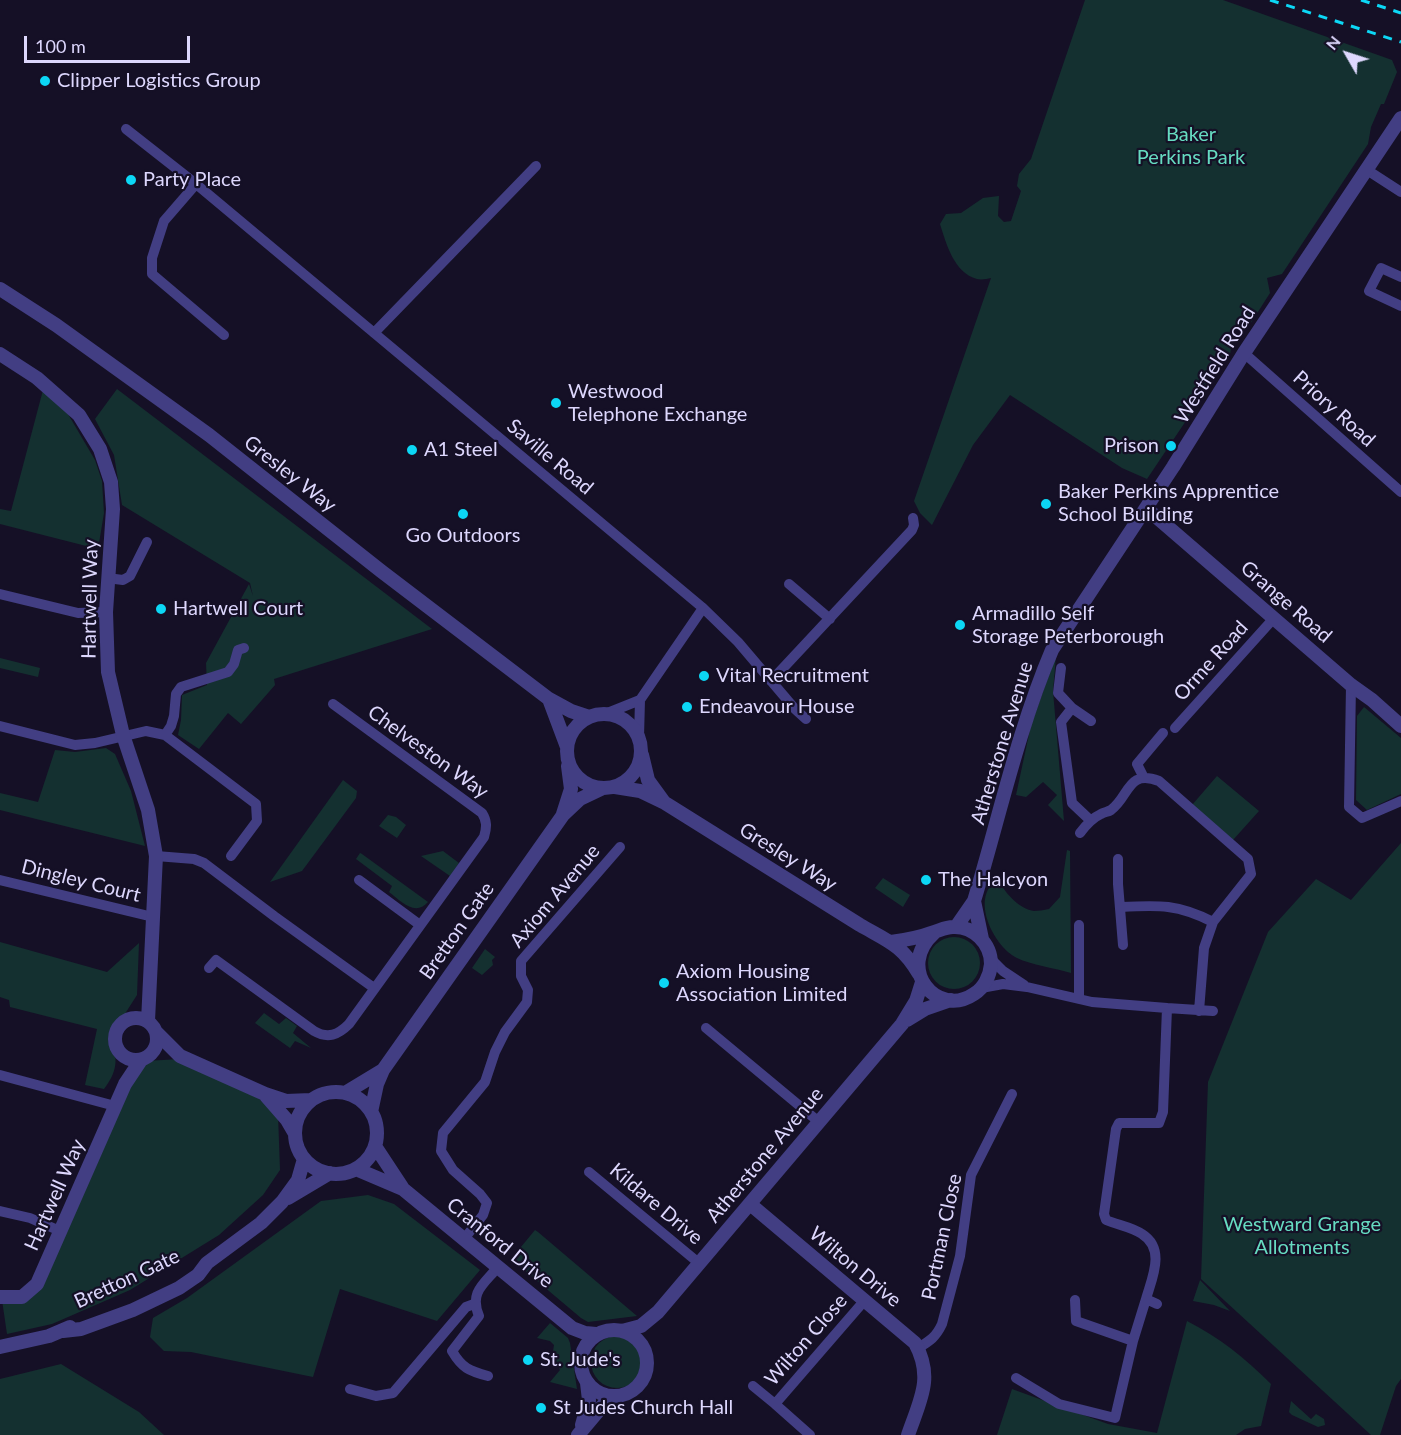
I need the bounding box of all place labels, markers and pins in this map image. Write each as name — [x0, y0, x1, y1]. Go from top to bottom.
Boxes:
place label: Clipper Logistics Group — [57, 69, 261, 93]
marker: Clipper Logistics Group — [38, 74, 52, 88]
place label: Party Place — [143, 168, 241, 192]
marker: Party Place — [124, 173, 138, 187]
place label: Westwood Telephone Exchange — [568, 380, 747, 427]
marker: Westwood Telephone Exchange — [549, 396, 563, 410]
place label: Prison — [1104, 434, 1159, 458]
place label: A1 Steel — [424, 438, 498, 462]
marker: Prison — [1164, 439, 1178, 453]
marker: A1 Steel — [405, 443, 419, 457]
place label: Baker Perkins Apprentice School Building — [1058, 480, 1279, 527]
marker: Baker Perkins Apprentice School Building — [1039, 497, 1053, 511]
marker: Go Outdoors — [456, 507, 470, 521]
place label: Go Outdoors — [406, 524, 520, 548]
place label: Hartwell Court — [173, 597, 303, 621]
marker: Hartwell Court — [154, 602, 168, 616]
place label: Armadillo Self Storage Peterborough — [972, 602, 1164, 649]
marker: Armadillo Self Storage Peterborough — [953, 618, 967, 632]
place label: Vital Recruitment — [716, 664, 869, 688]
marker: Vital Recruitment — [697, 669, 711, 683]
place label: Endeavour House — [699, 695, 855, 719]
marker: Endeavour House — [680, 700, 694, 714]
place label: The Halcyon — [938, 868, 1048, 892]
marker: The Halcyon — [919, 873, 933, 887]
place label: Axiom Housing Association Limited — [676, 960, 847, 1007]
marker: Axiom Housing Association Limited — [657, 976, 671, 990]
place label: St. Jude's — [540, 1348, 621, 1372]
marker: St. Jude's — [521, 1353, 535, 1367]
place label: St Judes Church Hall — [553, 1396, 733, 1420]
marker: St Judes Church Hall — [534, 1401, 548, 1415]

